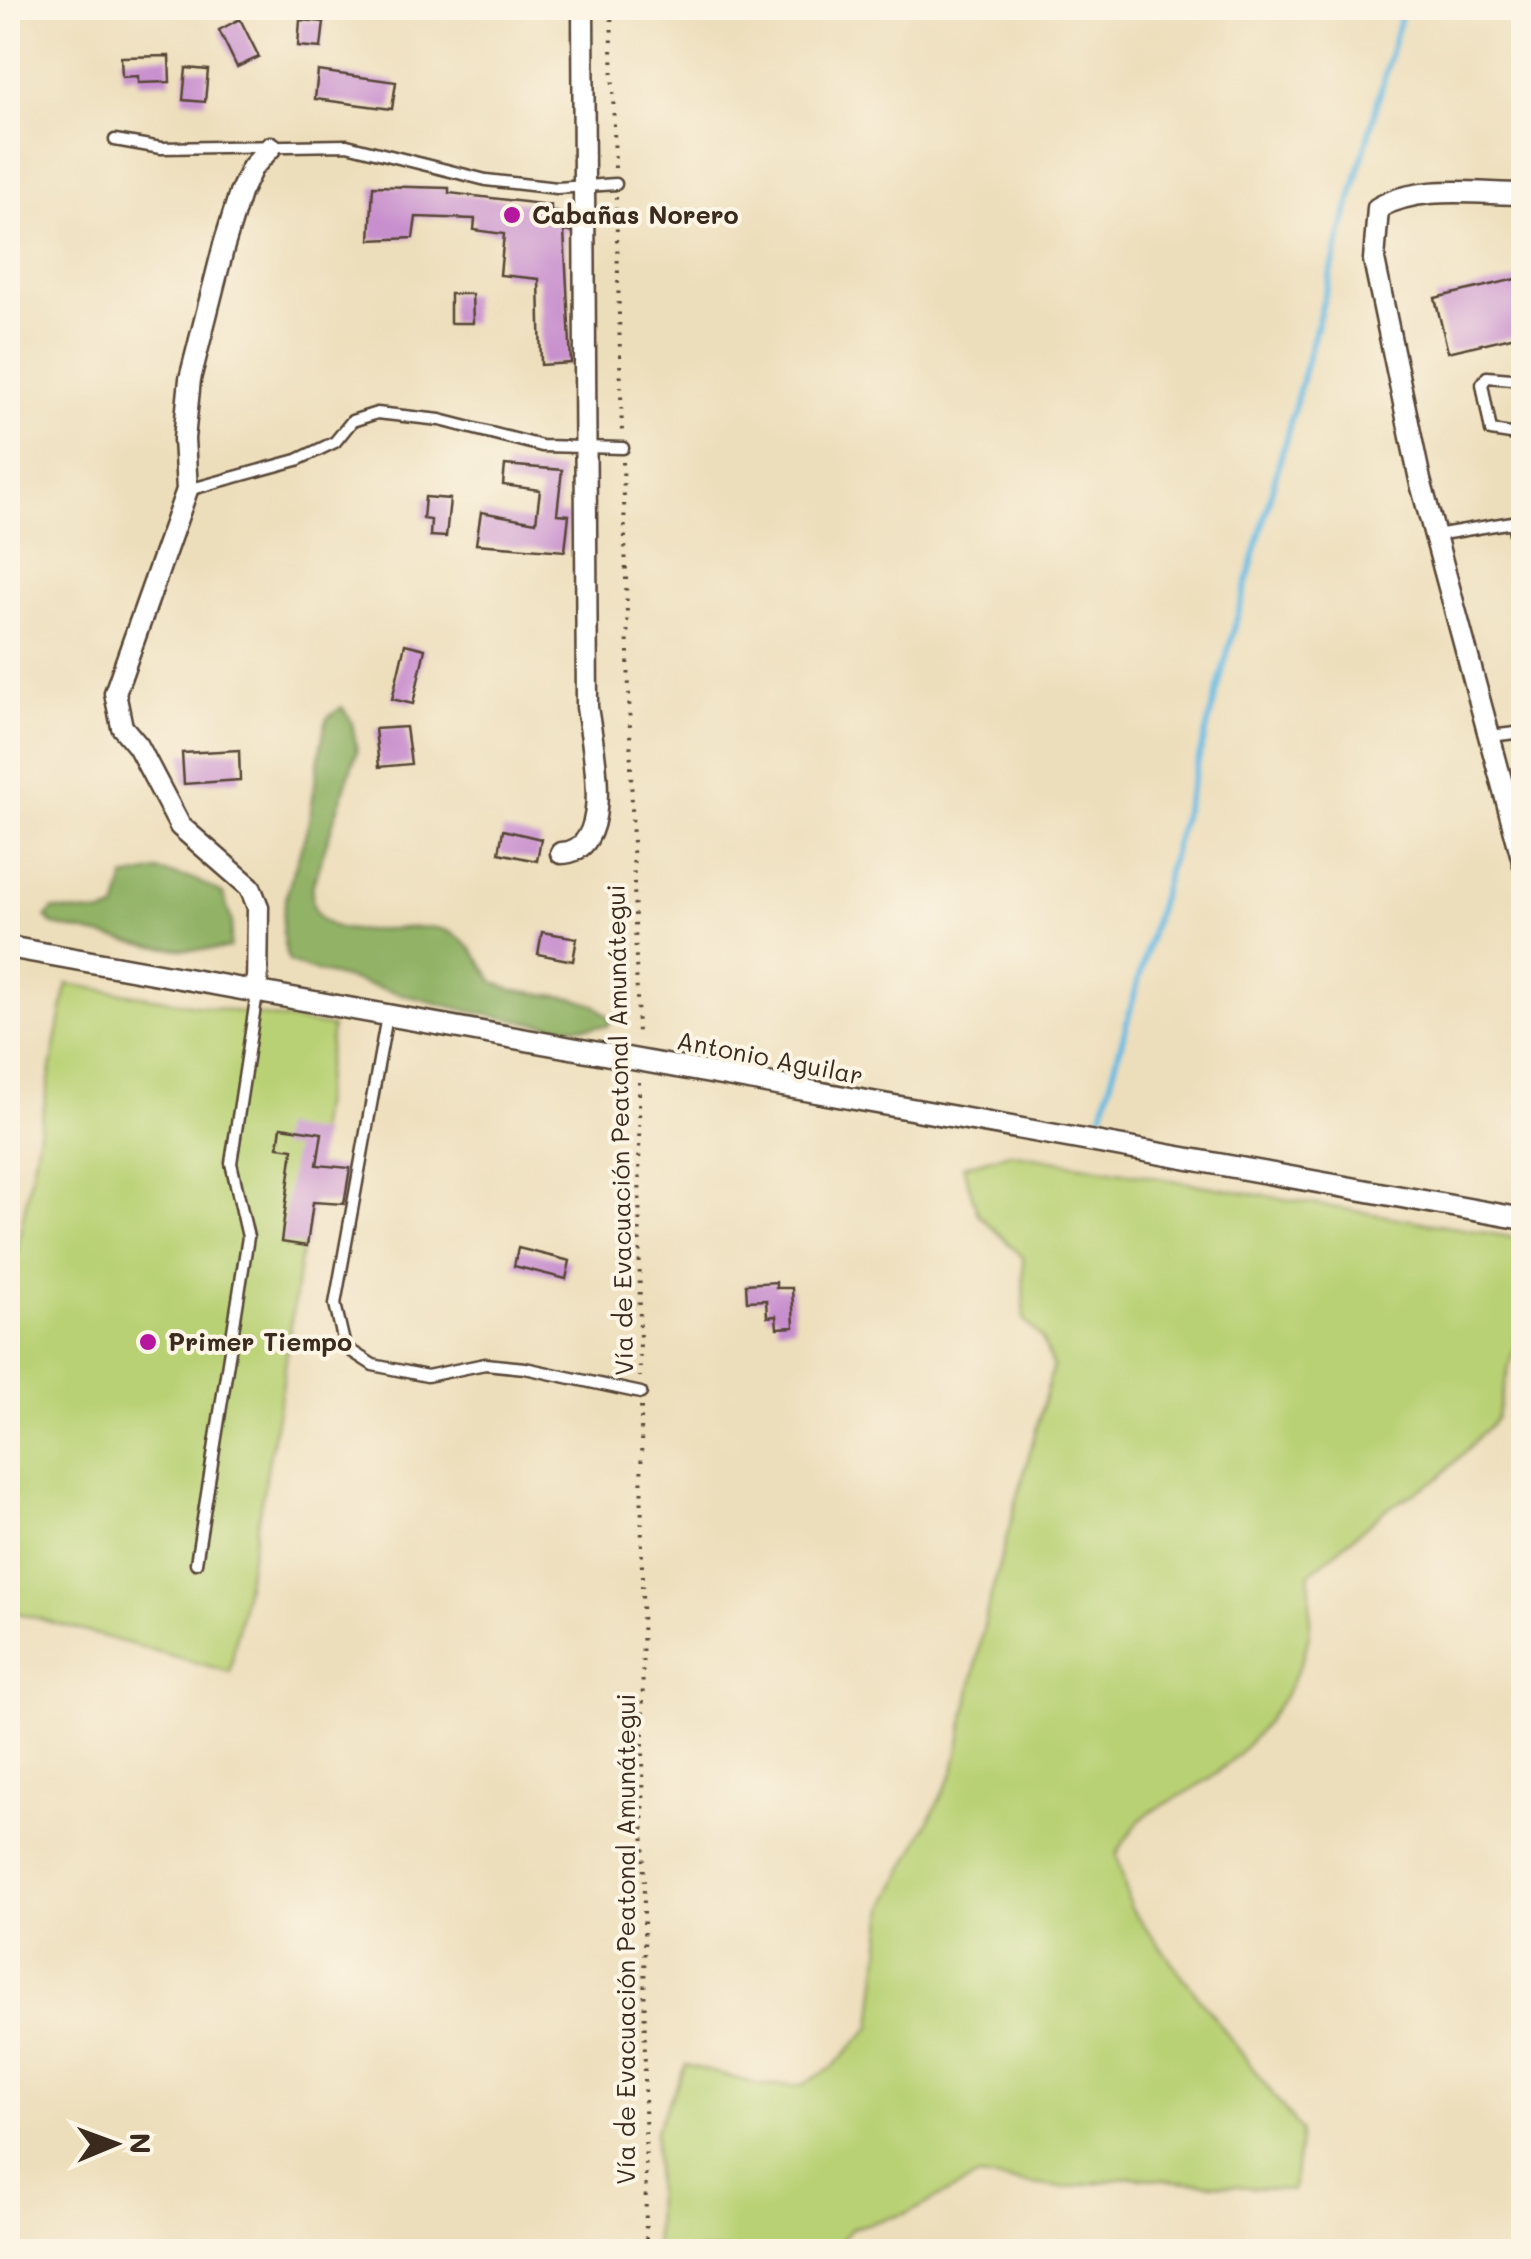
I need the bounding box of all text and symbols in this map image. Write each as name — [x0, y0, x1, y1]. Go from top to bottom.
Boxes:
place label: Cabañas Norero — [532, 198, 739, 230]
marker: Cabañas Norero — [501, 204, 523, 226]
street label: Vía de Evacuación Peatonal Amunátegui — [599, 884, 639, 1376]
street label: Antonio Aguilar — [674, 1023, 866, 1091]
place label: Primer Tiempo — [168, 1325, 352, 1357]
marker: Primer Tiempo — [137, 1331, 159, 1353]
street label: Vía de Evacuación Peatonal Amunátegui — [609, 1693, 641, 2185]
north arrow — [65, 2094, 165, 2194]
text: N — [123, 2133, 159, 2154]

